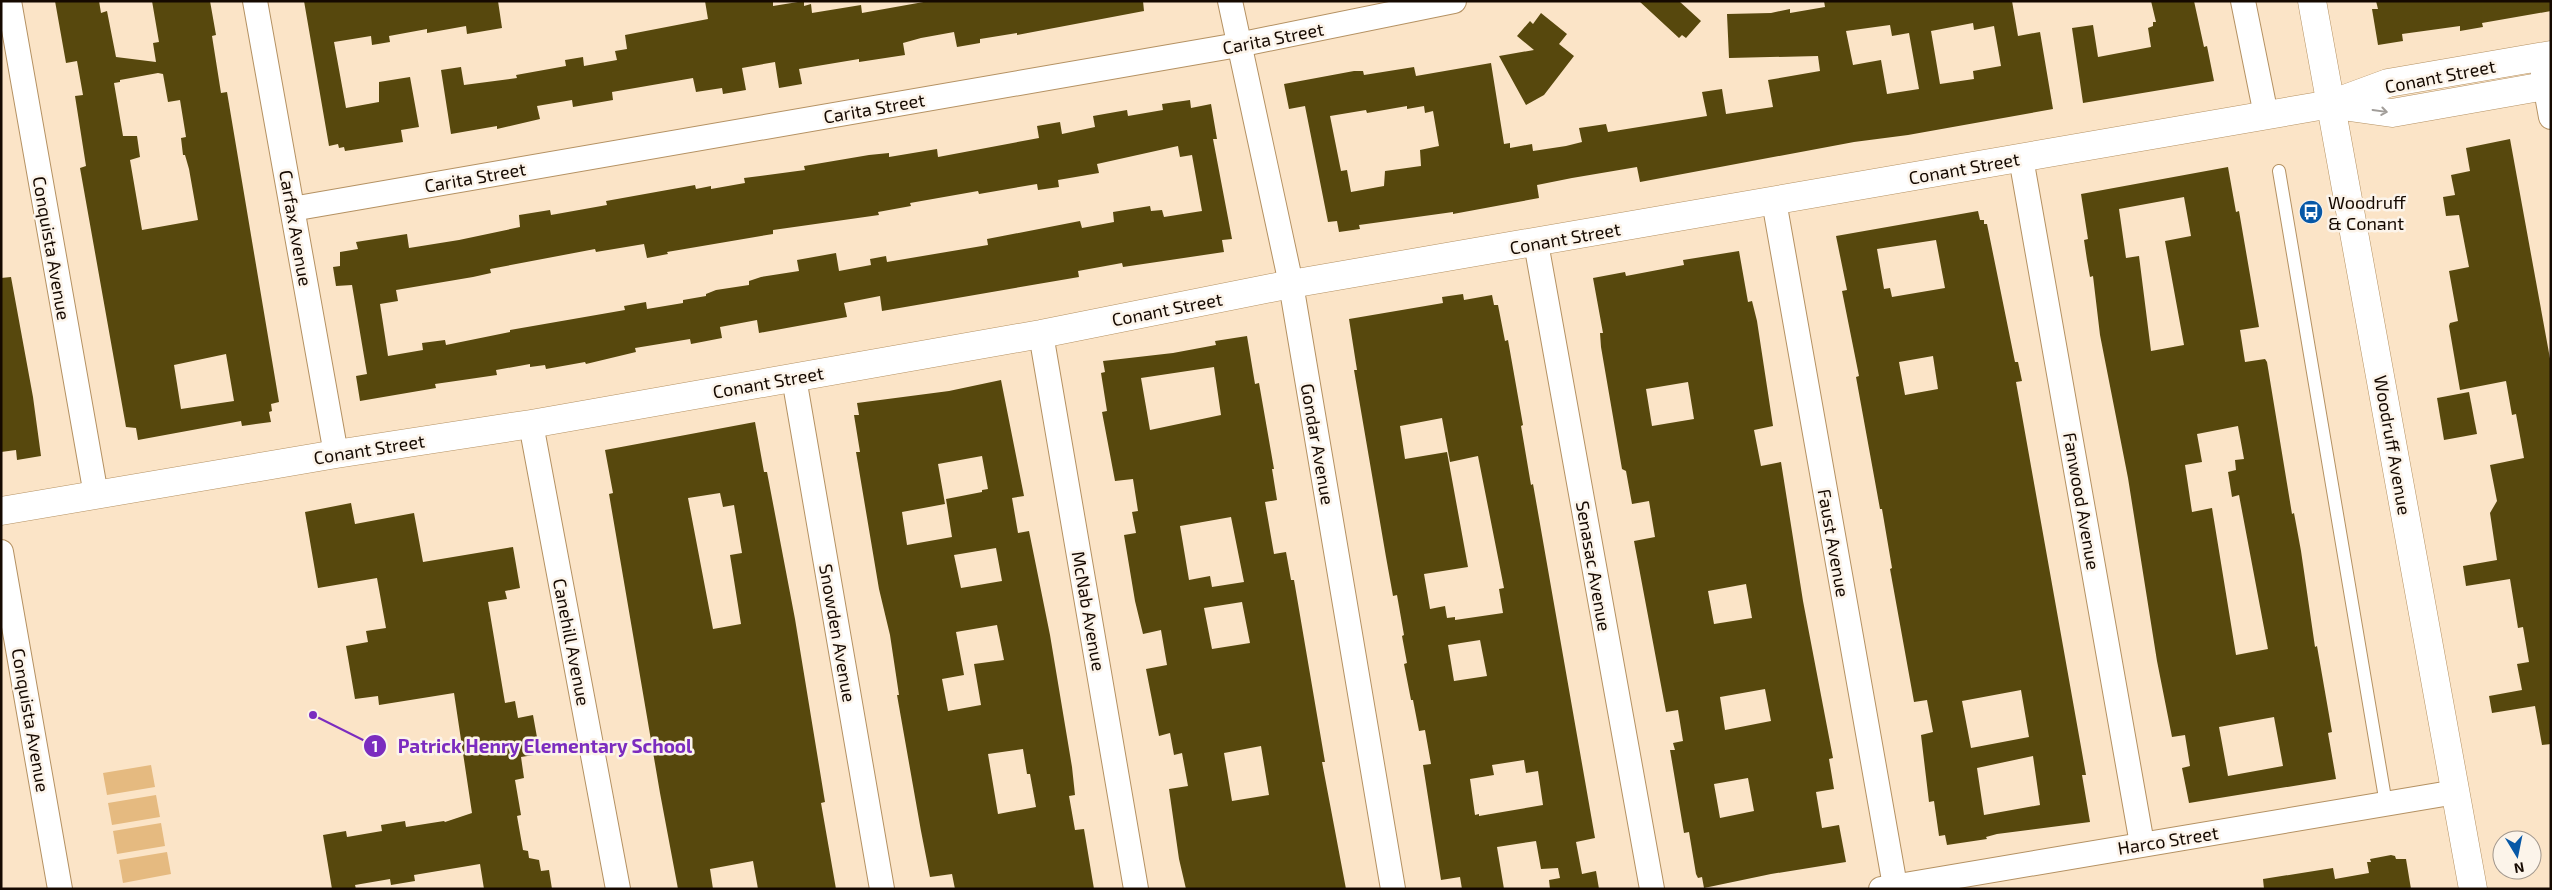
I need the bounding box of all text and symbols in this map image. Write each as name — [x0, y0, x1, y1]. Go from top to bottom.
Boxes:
street label: Carita Street — [1221, 17, 1326, 59]
street label: Conant Street — [2383, 54, 2497, 98]
street label: Carita Street — [822, 88, 927, 128]
one-way arrow — [2371, 106, 2387, 116]
street label: Conant Street — [1907, 147, 2021, 189]
street label: Carita Street — [423, 157, 528, 197]
street label: Carfax Avenue — [275, 168, 317, 288]
street label: Conquista Avenue — [29, 174, 75, 322]
place label: Woodruff & Conant — [2328, 191, 2407, 234]
bus stop icon: Woodruff & Conant — [2298, 199, 2324, 225]
street label: Conant Street — [1508, 217, 1622, 259]
street label: Conant Street — [1110, 287, 1224, 331]
street label: Conant Street — [711, 361, 825, 403]
street label: Woodruff Avenue — [2370, 373, 2416, 517]
street label: Gondar Avenue — [1296, 382, 1340, 506]
street label: Conant Street — [312, 429, 426, 469]
street label: Fanwood Avenue — [2059, 431, 2105, 571]
street label: Faust Avenue — [1814, 487, 1854, 599]
street label: Senasac Avenue — [1572, 499, 1616, 633]
street label: McNab Avenue — [1068, 549, 1110, 673]
street label: Snowden Avenue — [815, 562, 861, 704]
street label: Canehill Avenue — [549, 576, 595, 708]
street label: Conquista Avenue — [8, 646, 54, 794]
callout: Patrick Henry Elementary School — [362, 729, 703, 763]
text: Patrick Henry Elementary School — [398, 734, 693, 758]
text: 1 — [372, 737, 378, 755]
street label: Harco Street — [2116, 821, 2220, 859]
north arrow — [2492, 830, 2542, 880]
text: N — [2513, 859, 2526, 878]

